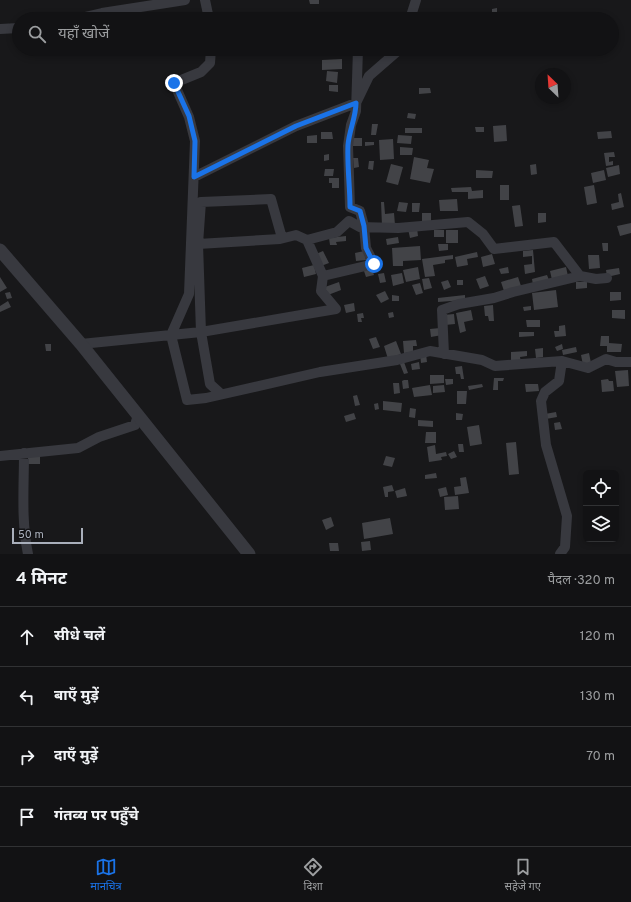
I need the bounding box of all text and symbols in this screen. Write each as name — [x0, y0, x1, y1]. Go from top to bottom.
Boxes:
search box — [12, 12, 619, 56]
icon: search — [26, 23, 48, 45]
text: यहाँ खोजें — [58, 25, 109, 44]
north arrow — [535, 68, 571, 104]
route end — [165, 74, 183, 92]
route start — [365, 255, 383, 273]
map controls — [583, 470, 619, 542]
button: locate — [583, 470, 619, 506]
button: layers — [583, 506, 619, 542]
scale bar — [12, 526, 83, 545]
text: 50 m — [18, 528, 44, 542]
text: 4 मिनट — [16, 569, 67, 591]
text: पैदल · 320 m — [548, 573, 615, 589]
icon: ahead — [16, 626, 38, 648]
text: सीधे चलें — [54, 627, 105, 646]
text: 120 m — [580, 629, 615, 645]
icon: left — [16, 686, 38, 708]
text: बाएँ मुड़ें — [54, 687, 99, 706]
text: 130 m — [580, 689, 615, 705]
icon: right — [16, 746, 38, 768]
text: दाएँ मुड़ें — [54, 747, 98, 766]
text: 70 m — [586, 749, 615, 765]
icon: arrive — [16, 806, 38, 828]
text: गंतव्य पर पहुँचे — [54, 807, 139, 826]
tab: मानचित्र — [90, 856, 122, 894]
tab: दिशा — [302, 856, 324, 894]
tab: सहेजे गए — [504, 856, 541, 894]

